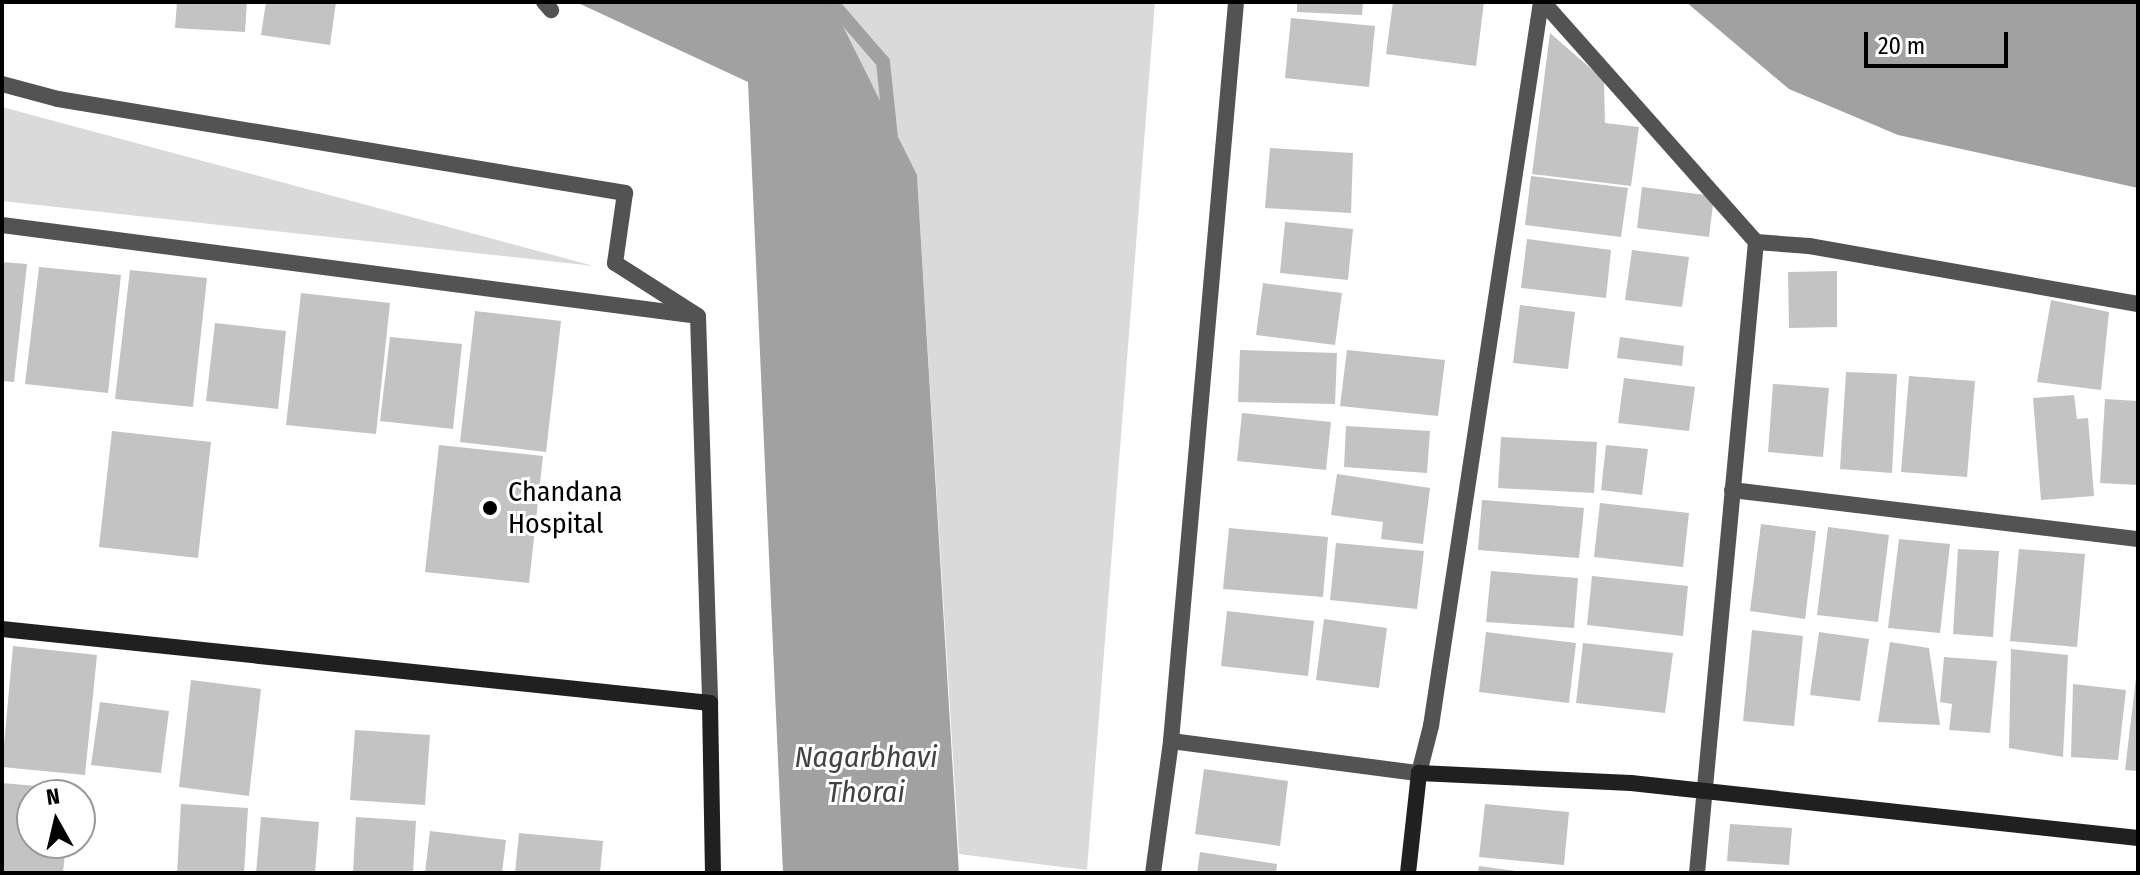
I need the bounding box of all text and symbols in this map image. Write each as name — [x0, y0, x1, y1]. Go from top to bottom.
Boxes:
scale bar — [1868, 16, 2012, 66]
text: 20 m — [1878, 32, 1925, 60]
place label: Chandana Hospital — [508, 475, 622, 541]
marker: Chandana Hospital — [479, 497, 501, 519]
water label: Nagarbhavi Thorai — [794, 739, 938, 810]
north arrow — [16, 779, 96, 859]
text: N — [44, 782, 61, 811]

